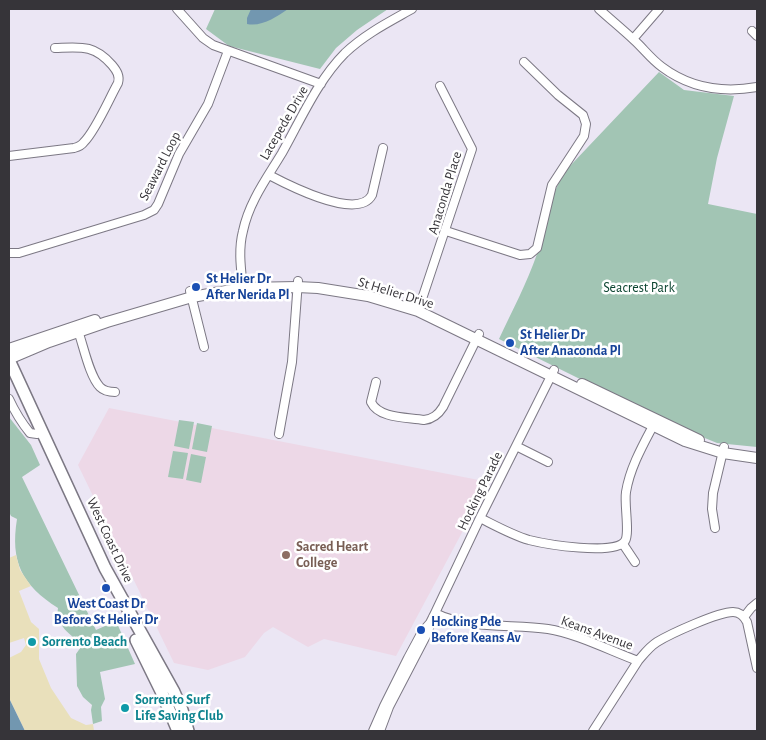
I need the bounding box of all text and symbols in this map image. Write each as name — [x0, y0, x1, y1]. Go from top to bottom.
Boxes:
street label: Lacepede Drive — [256, 83, 312, 163]
street label: Seaward Loop — [135, 129, 185, 203]
street label: Anaconda Place — [424, 149, 466, 237]
place label: St Helier Dr After Nerida Pl — [206, 271, 289, 304]
street label: St Helier Drive — [356, 274, 436, 312]
park label: Seacrest Park — [603, 280, 675, 296]
marker: St Helier Dr After Nerida Pl — [190, 281, 202, 293]
place label: St Helier Dr After Anaconda Pl — [520, 327, 621, 360]
marker: St Helier Dr After Anaconda Pl — [504, 337, 516, 349]
street label: Hocking Parade — [454, 449, 506, 533]
street label: West Coast Drive — [83, 495, 137, 585]
place label: Sacred Heart College — [296, 539, 368, 572]
marker: Sacred Heart College — [280, 549, 292, 561]
marker: West Coast Dr Before St Helier Dr — [100, 582, 112, 594]
place label: West Coast Dr Before St Helier Dr — [54, 596, 158, 628]
street label: Keans Avenue — [559, 612, 635, 654]
place label: Hocking Pde Before Keans Av — [431, 614, 521, 646]
marker: Hocking Pde Before Keans Av — [415, 624, 427, 636]
place label: Sorrento Beach — [42, 634, 127, 650]
marker: Sorrento Beach — [26, 636, 38, 648]
place label: Sorrento Surf Life Saving Club — [135, 692, 223, 724]
marker: Sorrento Surf Life Saving Club — [119, 702, 131, 714]

